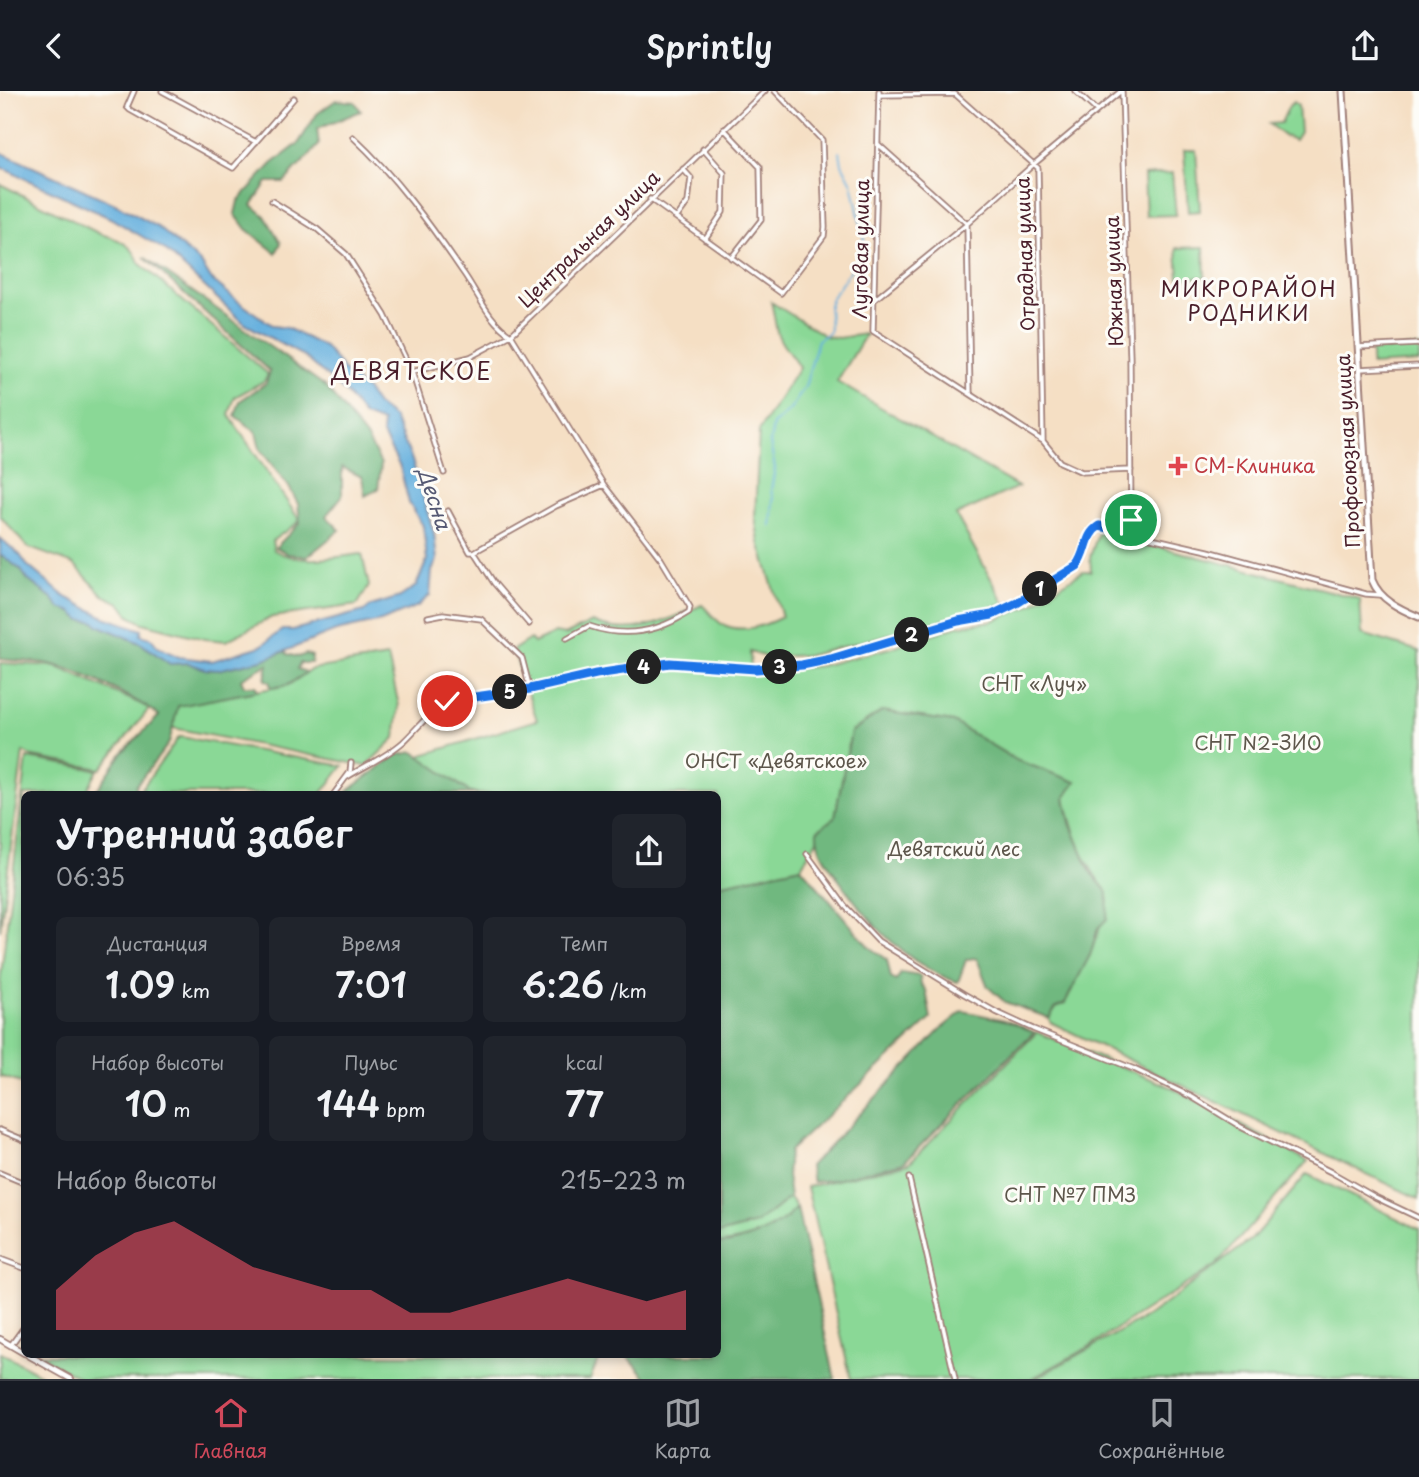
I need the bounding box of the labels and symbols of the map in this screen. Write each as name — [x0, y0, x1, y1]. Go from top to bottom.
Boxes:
street label: Центральная улица — [511, 163, 665, 313]
street label: Отрадная улица — [1007, 176, 1041, 332]
street label: Луговая улица — [845, 179, 875, 319]
street label: Южная улица — [1097, 215, 1129, 347]
district label: МИКРОРАЙОН РОДНИКИ — [1160, 272, 1338, 328]
district label: ДЕВЯТСКОЕ — [330, 353, 493, 388]
street label: Профсоюзная улица — [1328, 353, 1366, 549]
place label: СМ-Клиника — [1194, 451, 1315, 479]
marker: СМ-Клиника — [1168, 456, 1188, 476]
water label: Десна — [410, 461, 461, 534]
pin — [1101, 490, 1161, 550]
pin: 1 — [1023, 571, 1058, 607]
pin: 2 — [894, 617, 930, 653]
pin: 4 — [626, 649, 662, 685]
pin: 3 — [762, 649, 798, 685]
park label: СНТ «Луч» — [981, 669, 1087, 697]
pin — [417, 671, 477, 731]
pin: 5 — [492, 675, 528, 709]
park label: СНТ N2-ЗИО — [1194, 728, 1322, 756]
park label: ОНСТ «Девятское» — [685, 746, 867, 774]
park label: Девятский лес — [887, 834, 1020, 862]
park label: СНТ №7 ПМЗ — [1004, 1180, 1136, 1208]

